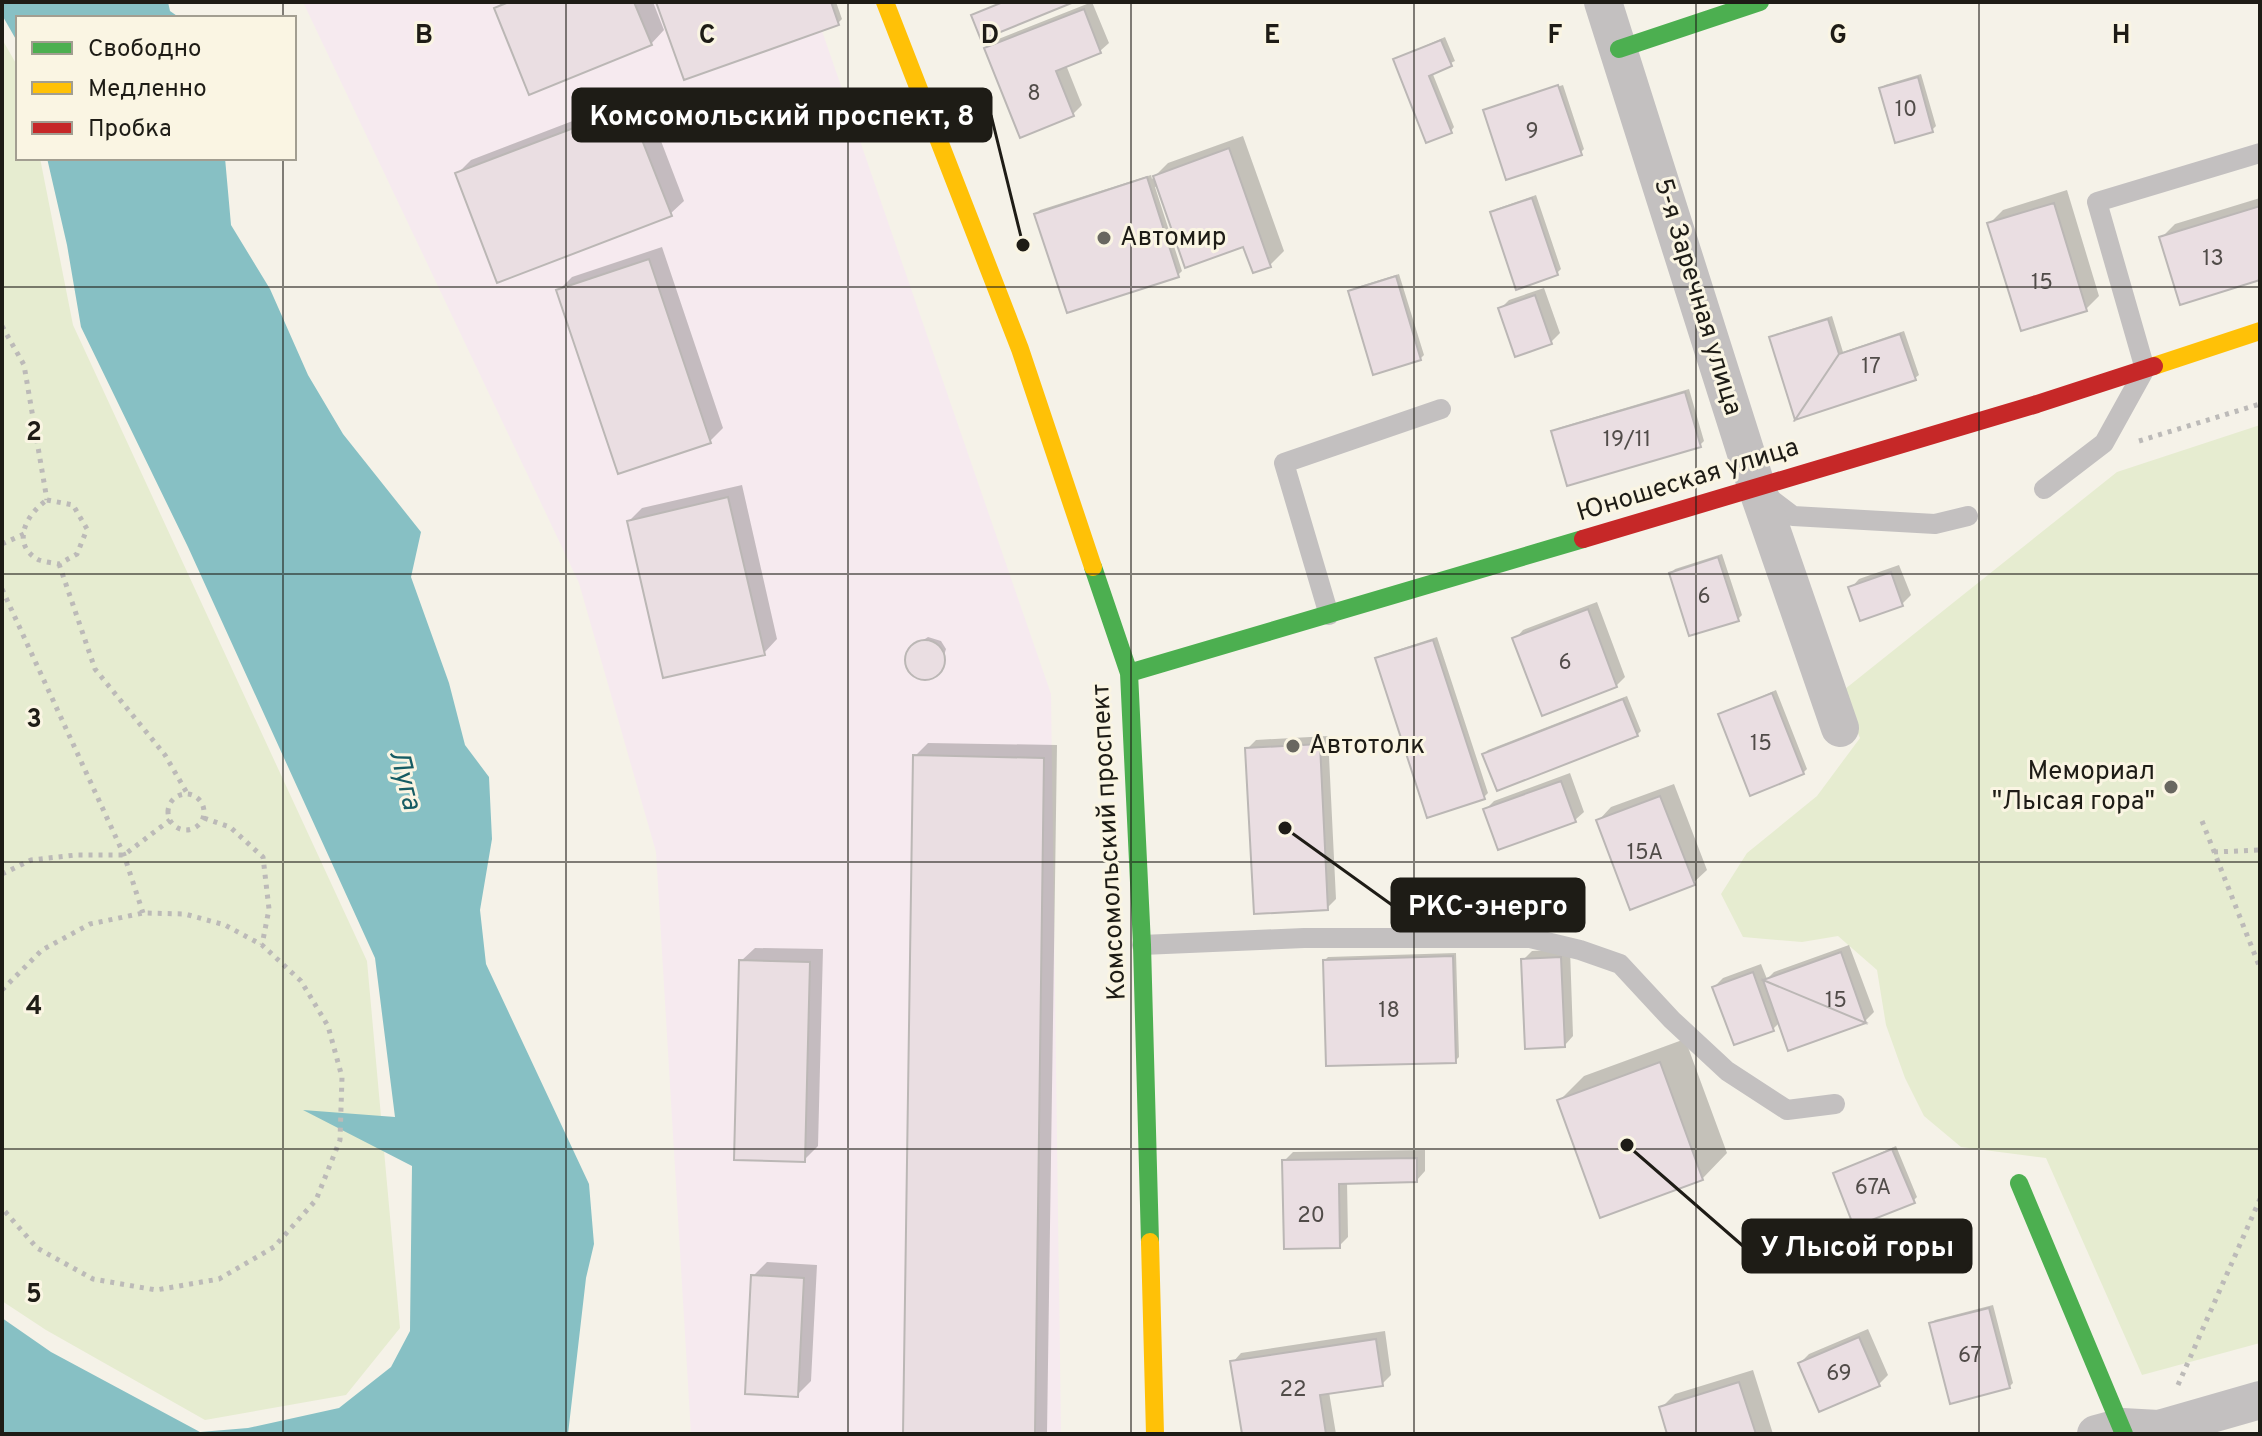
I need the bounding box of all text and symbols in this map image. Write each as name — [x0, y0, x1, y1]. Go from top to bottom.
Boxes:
legend — [16, 16, 296, 160]
text: B — [415, 20, 433, 53]
text: C — [699, 20, 715, 53]
text: D — [981, 20, 999, 53]
text: E — [1264, 20, 1280, 53]
text: F — [1548, 20, 1563, 53]
text: G — [1829, 20, 1847, 53]
text: H — [2112, 20, 2130, 53]
text: Свободно — [88, 35, 201, 65]
text: Медленно — [88, 75, 207, 105]
house number: 8 — [1027, 81, 1041, 108]
callout: Комсомольский проспект, 8 — [573, 89, 991, 141]
house number: 10 — [1895, 97, 1917, 124]
text: Комсомольский проспект, 8 — [589, 100, 975, 136]
text: Пробка — [88, 115, 172, 145]
house number: 9 — [1525, 119, 1539, 146]
street label: 5-я Заречная улица — [1645, 175, 1749, 419]
place label: Автомир — [1120, 222, 1227, 255]
marker: Автомир — [1095, 229, 1113, 247]
house number: 13 — [2202, 246, 2224, 273]
house number: 15 — [2031, 270, 2053, 297]
house number: 17 — [1861, 354, 1881, 381]
text: 2 — [26, 417, 42, 450]
house number: 19/11 — [1603, 427, 1651, 454]
street label: Юношеская улица — [1573, 432, 1803, 530]
house number: 6 — [1697, 584, 1711, 611]
house number: 6 — [1558, 650, 1572, 677]
street label: Комсомольский проспект — [1085, 683, 1135, 1001]
text: 3 — [26, 704, 42, 737]
place label: Автотолк — [1309, 730, 1425, 763]
house number: 15 — [1750, 731, 1772, 758]
marker: Автотолк — [1284, 737, 1302, 755]
water label: Луга — [379, 746, 429, 814]
place label: Мемориал "Лысая гора" — [1992, 756, 2155, 819]
marker: Мемориал "Лысая гора" — [2162, 778, 2180, 796]
house number: 15А — [1627, 840, 1663, 867]
callout: РКС-энерго — [1392, 879, 1584, 931]
text: РКС-энерго — [1408, 890, 1568, 926]
house number: 15 — [1825, 988, 1847, 1015]
text: 4 — [26, 991, 42, 1024]
house number: 18 — [1378, 998, 1400, 1025]
house number: 67А — [1855, 1175, 1891, 1202]
house number: 20 — [1297, 1203, 1325, 1230]
callout: У Лысой горы — [1743, 1220, 1971, 1272]
text: У Лысой горы — [1760, 1231, 1954, 1267]
text: 5 — [26, 1279, 42, 1312]
house number: 67 — [1958, 1343, 1982, 1370]
house number: 69 — [1826, 1361, 1852, 1388]
house number: 22 — [1280, 1377, 1306, 1404]

